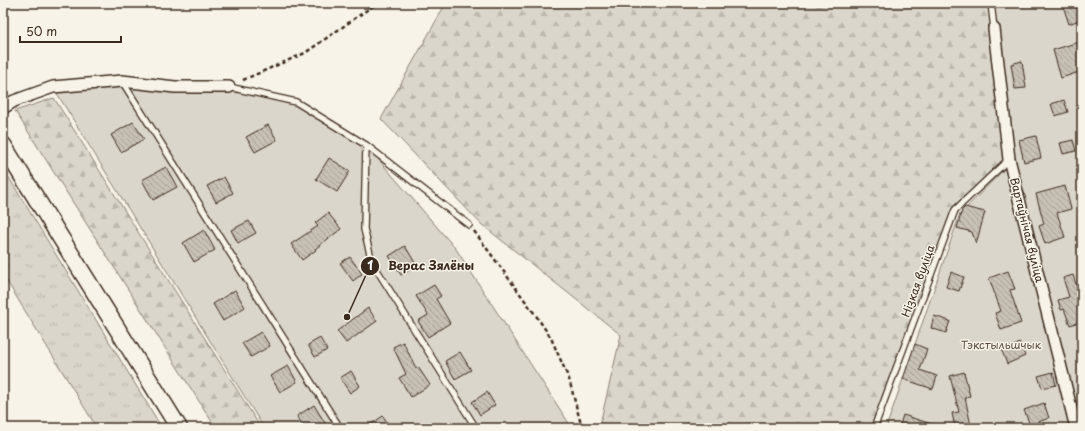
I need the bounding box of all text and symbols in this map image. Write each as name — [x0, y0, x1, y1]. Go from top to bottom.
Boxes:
scale bar — [20, 18, 121, 44]
text: 50 m — [26, 22, 57, 40]
street label: Вартаўнічая вуліца — [1006, 176, 1049, 284]
street label: Нізкая вуліца — [897, 242, 939, 319]
callout: Верас Зялёны — [360, 254, 483, 278]
text: 1 — [367, 256, 373, 274]
text: Верас Зялёны — [388, 256, 475, 274]
park label: Тэкстыльшчык — [961, 336, 1042, 353]

